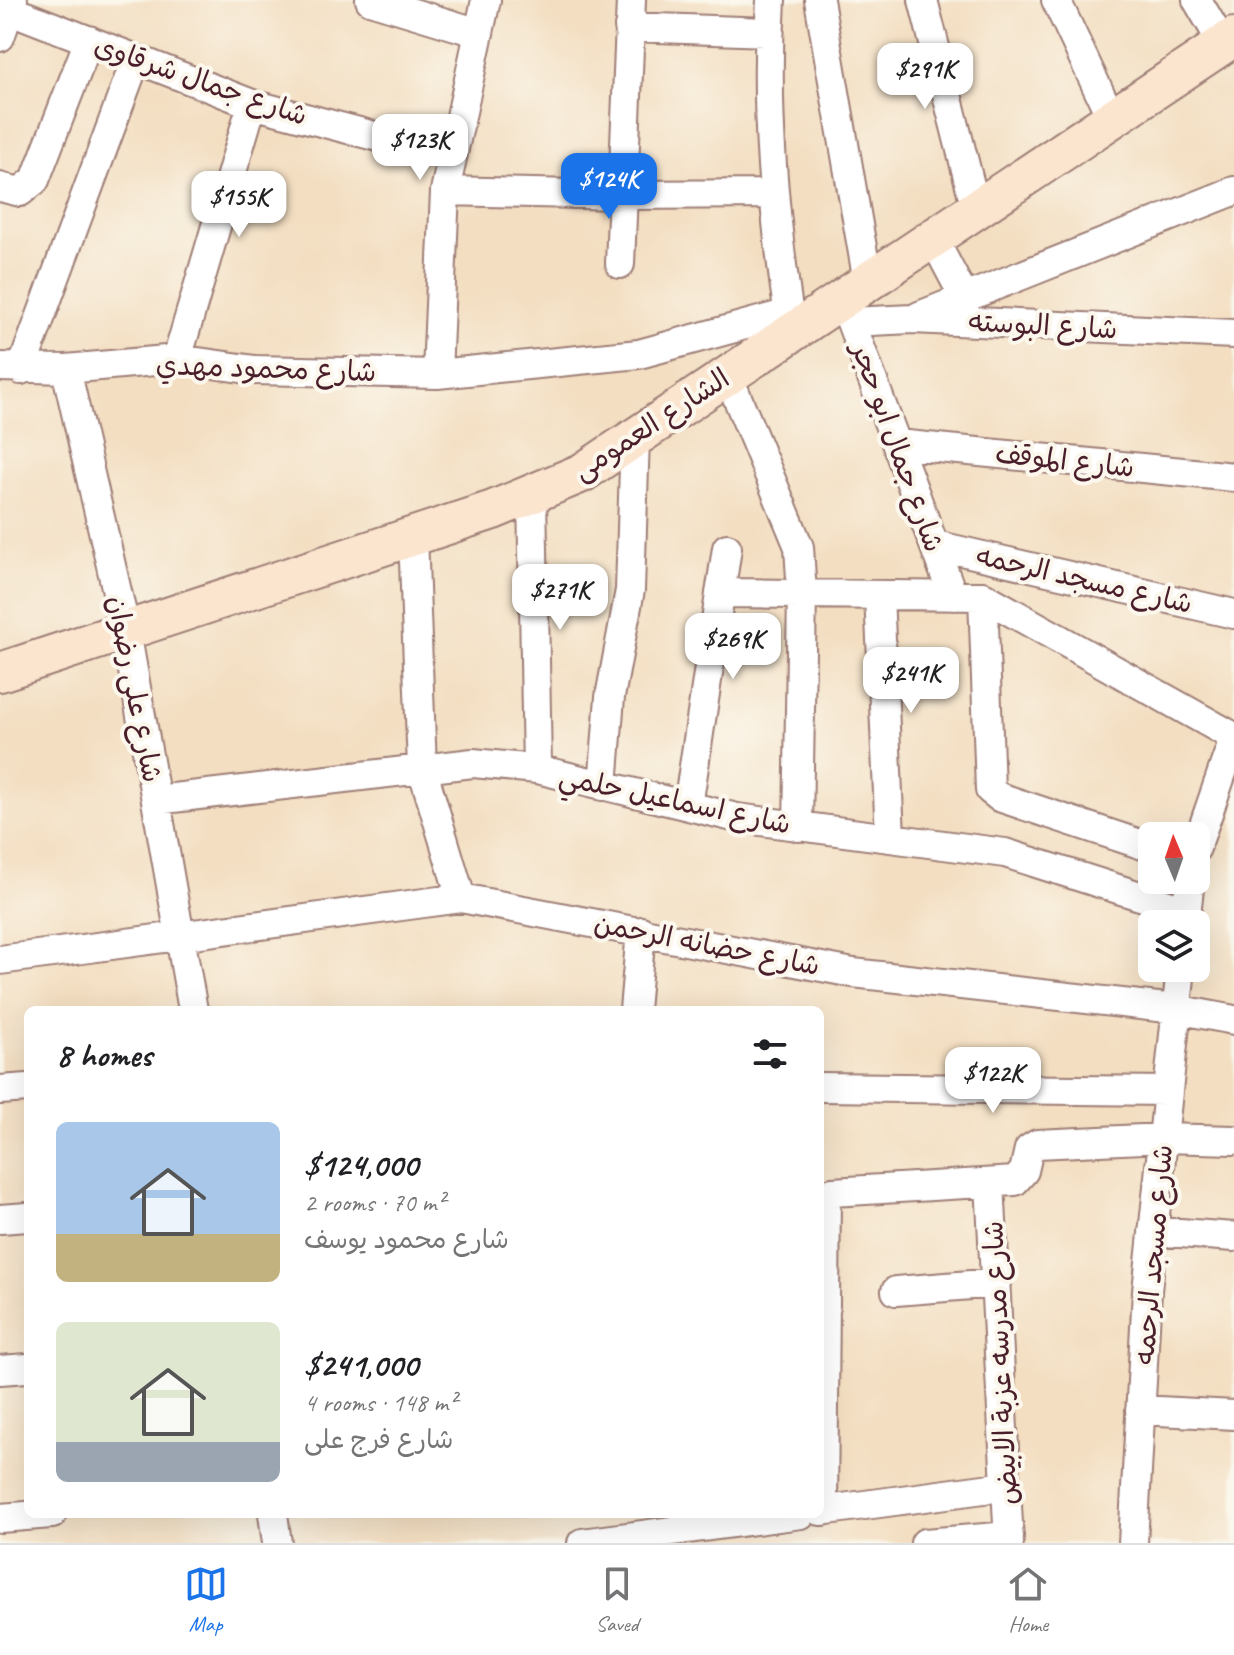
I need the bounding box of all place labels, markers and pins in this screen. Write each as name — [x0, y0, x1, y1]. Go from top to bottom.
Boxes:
pin: $291K — [869, 43, 981, 111]
pin: $123K — [364, 114, 476, 182]
pin: $124K — [553, 153, 665, 221]
pin: $155K — [183, 171, 295, 239]
pin: $271K — [504, 564, 616, 632]
pin: $269K — [677, 613, 789, 681]
pin: $241K — [855, 647, 967, 715]
pin: $122K — [937, 1047, 1049, 1115]

